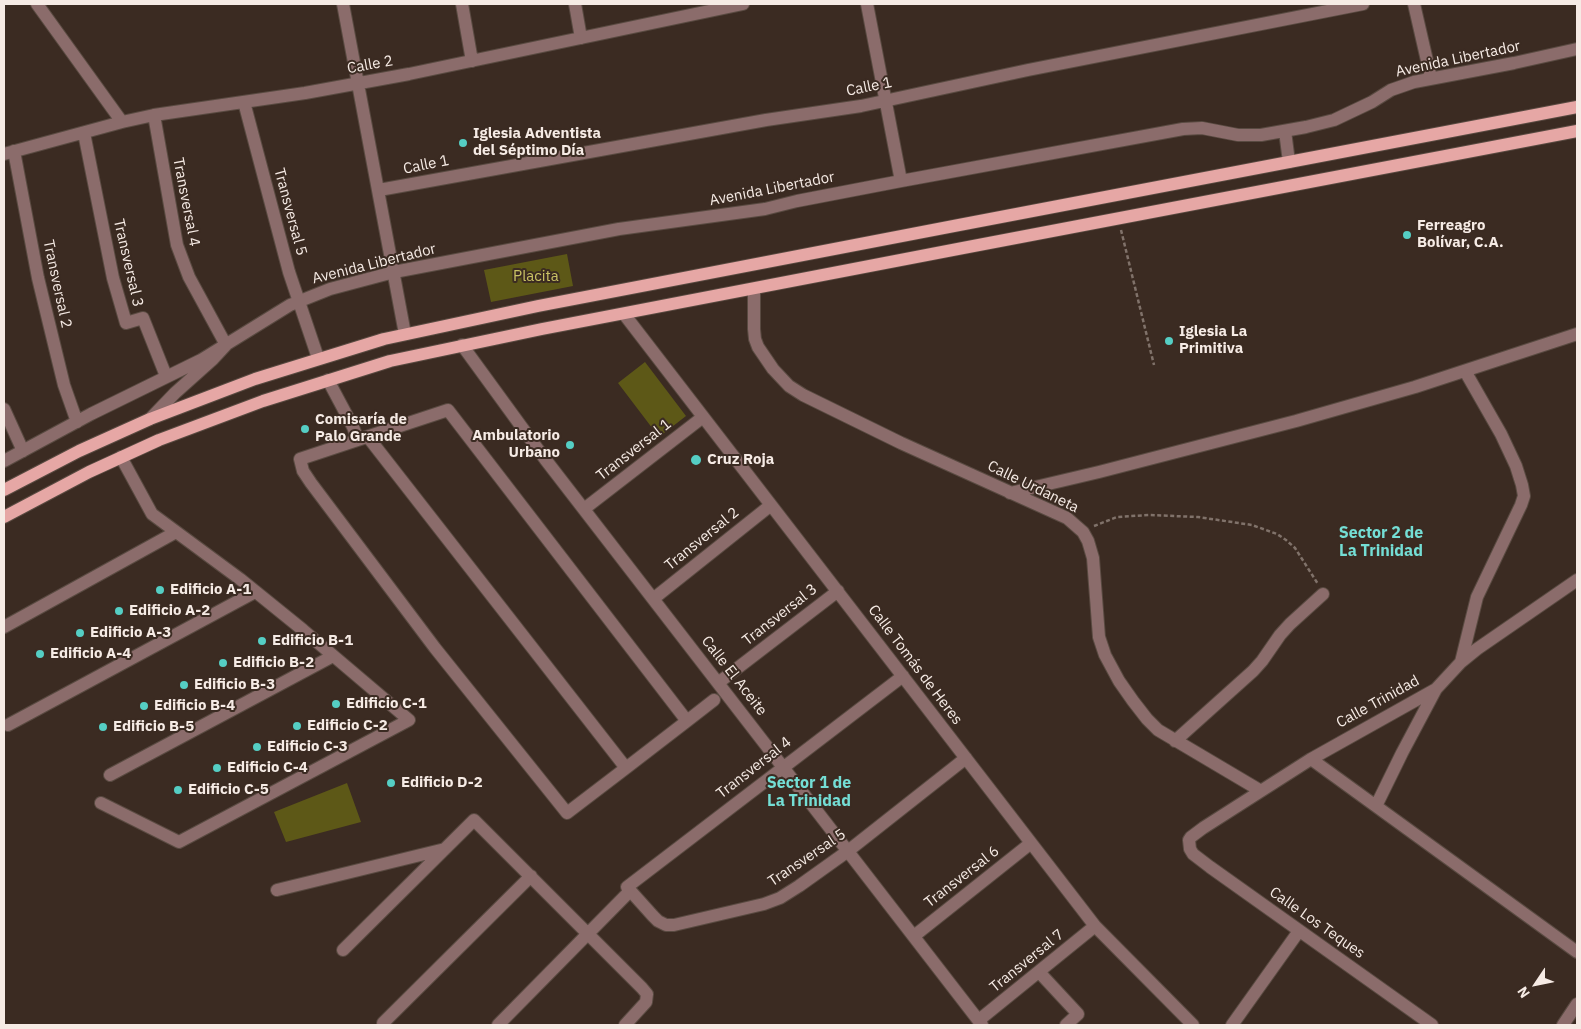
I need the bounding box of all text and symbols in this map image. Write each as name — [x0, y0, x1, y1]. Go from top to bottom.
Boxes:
street label: Avenida Libertador — [1394, 37, 1522, 81]
street label: Calle 2 — [346, 52, 394, 78]
street label: Calle 1 — [845, 74, 893, 100]
place label: Iglesia Adventista del Séptimo Día — [473, 125, 601, 160]
marker: Iglesia Adventista del Séptimo Día — [457, 137, 469, 149]
street label: Calle 1 — [402, 152, 450, 178]
street label: Transversal 4 — [169, 156, 203, 248]
street label: Transversal 5 — [270, 166, 310, 258]
street label: Avenida Libertador — [708, 168, 836, 210]
street label: Transversal 3 — [109, 217, 147, 309]
place label: Ferreagro Bolívar, C.A. — [1417, 217, 1504, 252]
marker: Ferreagro Bolívar, C.A. — [1401, 229, 1413, 241]
street label: Transversal 2 — [39, 238, 75, 330]
street label: Avenida Libertador — [310, 240, 438, 288]
park label: Placita — [513, 268, 559, 286]
place label: Iglesia La Primitiva — [1179, 323, 1247, 358]
marker: Iglesia La Primitiva — [1163, 335, 1175, 347]
place label: Comisaría de Palo Grande — [315, 411, 407, 446]
street label: Transversal 1 — [593, 415, 675, 485]
marker: Comisaría de Palo Grande — [299, 423, 311, 435]
place label: Ambulatorio Urbano — [472, 427, 560, 462]
marker: Ambulatorio Urbano — [564, 439, 576, 451]
place label: Cruz Roja — [707, 451, 774, 469]
marker: Cruz Roja — [689, 453, 703, 467]
street label: Calle Urdaneta — [984, 457, 1082, 517]
street label: Transversal 2 — [661, 504, 743, 574]
district label: Sector 2 de La Trinidad — [1339, 523, 1423, 561]
street label: Transversal 3 — [739, 580, 821, 650]
place label: Edificio A-1 — [170, 581, 251, 599]
marker: Edificio A-1 — [154, 584, 166, 596]
place label: Edificio A-2 — [129, 602, 210, 620]
street label: Calle Tomás de Heres — [864, 602, 966, 728]
marker: Edificio A-2 — [113, 605, 125, 617]
place label: Edificio A-3 — [90, 624, 171, 642]
marker: Edificio A-3 — [74, 627, 86, 639]
place label: Edificio B-1 — [272, 632, 353, 650]
street label: Calle El Aceite — [697, 633, 771, 719]
marker: Edificio B-1 — [256, 635, 268, 647]
place label: Edificio A-4 — [50, 645, 131, 663]
marker: Edificio A-4 — [34, 648, 46, 660]
place label: Edificio B-2 — [233, 654, 314, 672]
marker: Edificio B-2 — [217, 657, 229, 669]
street label: Calle Trinidad — [1333, 672, 1423, 732]
place label: Edificio B-3 — [194, 676, 275, 694]
marker: Edificio B-3 — [178, 679, 190, 691]
place label: Edificio C-1 — [346, 695, 427, 713]
place label: Edificio B-4 — [154, 697, 235, 715]
marker: Edificio C-1 — [330, 698, 342, 710]
marker: Edificio B-4 — [138, 700, 150, 712]
place label: Edificio C-2 — [307, 717, 388, 735]
place label: Edificio B-5 — [113, 718, 194, 736]
marker: Edificio C-2 — [291, 720, 303, 732]
marker: Edificio B-5 — [97, 721, 109, 733]
street label: Transversal 4 — [713, 733, 795, 803]
place label: Edificio C-3 — [267, 738, 348, 756]
marker: Edificio C-3 — [251, 741, 263, 753]
place label: Edificio C-4 — [227, 759, 308, 777]
marker: Edificio C-4 — [211, 762, 223, 774]
district label: Sector 1 de La Trinidad — [767, 773, 851, 811]
place label: Edificio D-2 — [401, 774, 483, 792]
marker: Edificio D-2 — [385, 777, 397, 789]
place label: Edificio C-5 — [188, 781, 269, 799]
marker: Edificio C-5 — [172, 784, 184, 796]
street label: Transversal 5 — [765, 825, 849, 891]
street label: Transversal 6 — [921, 842, 1003, 912]
street label: Calle Los Teques — [1266, 883, 1368, 963]
street label: Transversal 7 — [986, 926, 1068, 996]
north arrow — [1511, 959, 1561, 1009]
text: N — [1513, 983, 1534, 1002]

